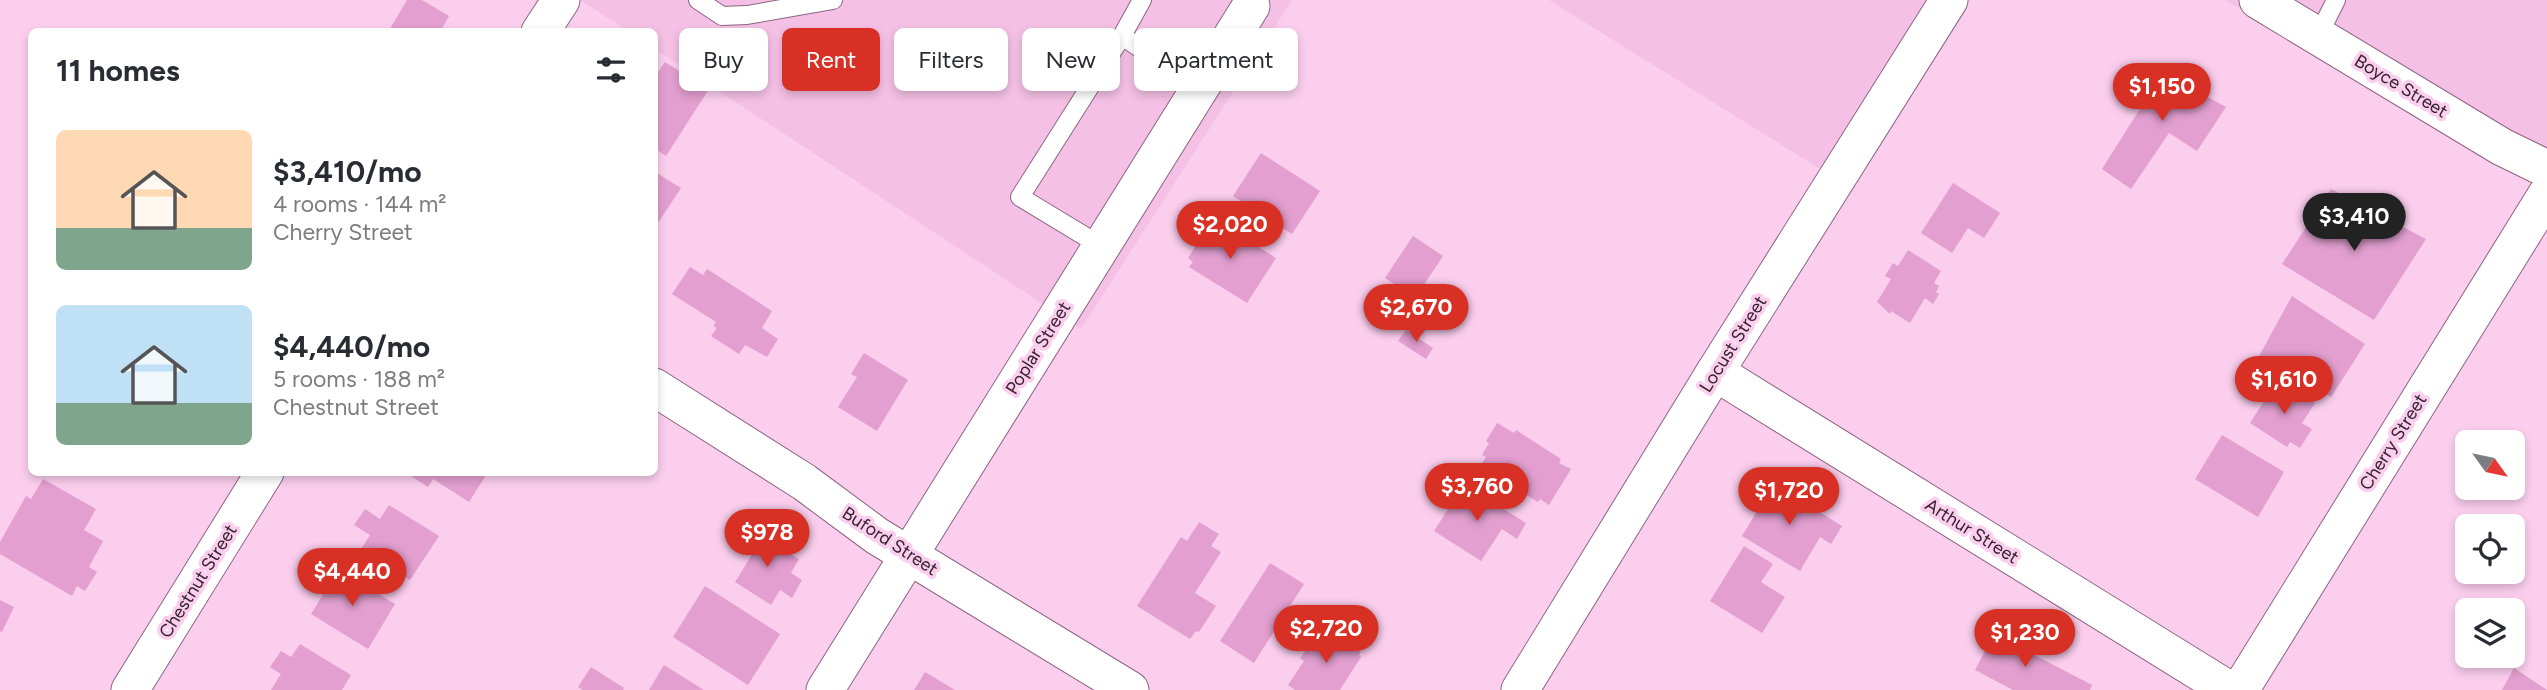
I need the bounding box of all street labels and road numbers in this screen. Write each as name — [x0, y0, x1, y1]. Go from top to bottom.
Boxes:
street label: Boyce Street — [2350, 50, 2452, 123]
street label: Locust Street — [1695, 292, 1771, 396]
street label: Poplar Street — [1001, 297, 1075, 399]
street label: Cherry Street — [2355, 390, 2431, 494]
street label: Arthur Street — [1921, 494, 2023, 569]
street label: Buford Street — [838, 502, 942, 580]
street label: Chestnut Street — [154, 520, 242, 642]

